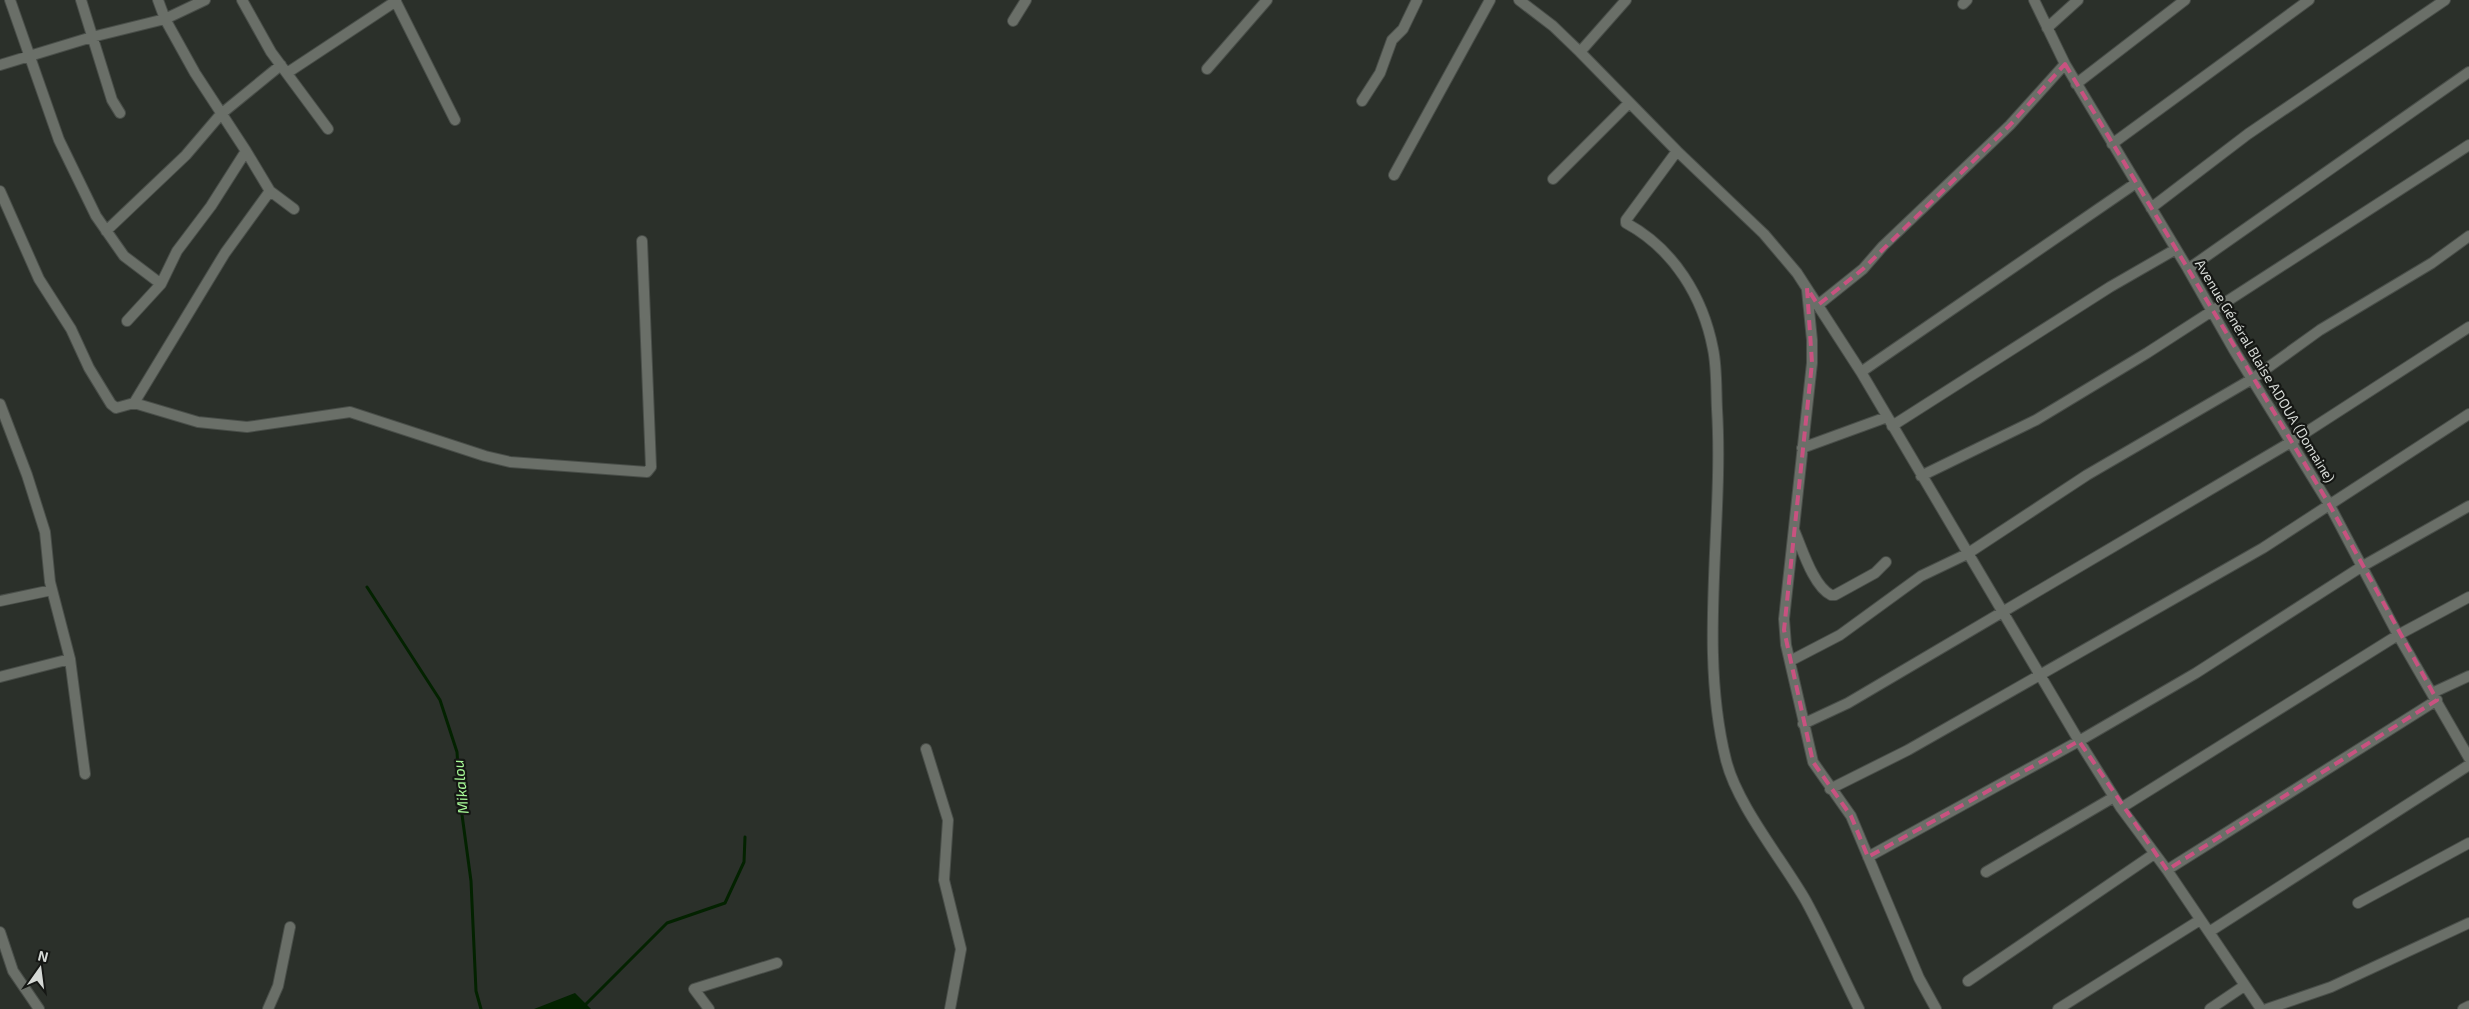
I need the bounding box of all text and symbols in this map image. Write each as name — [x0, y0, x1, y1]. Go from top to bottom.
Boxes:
street label: Avenue Général Blaise ADOUA (Domaine) — [2192, 256, 2339, 485]
water label: Mikalou — [448, 759, 472, 815]
north arrow — [15, 944, 65, 994]
text: N — [36, 946, 50, 965]

